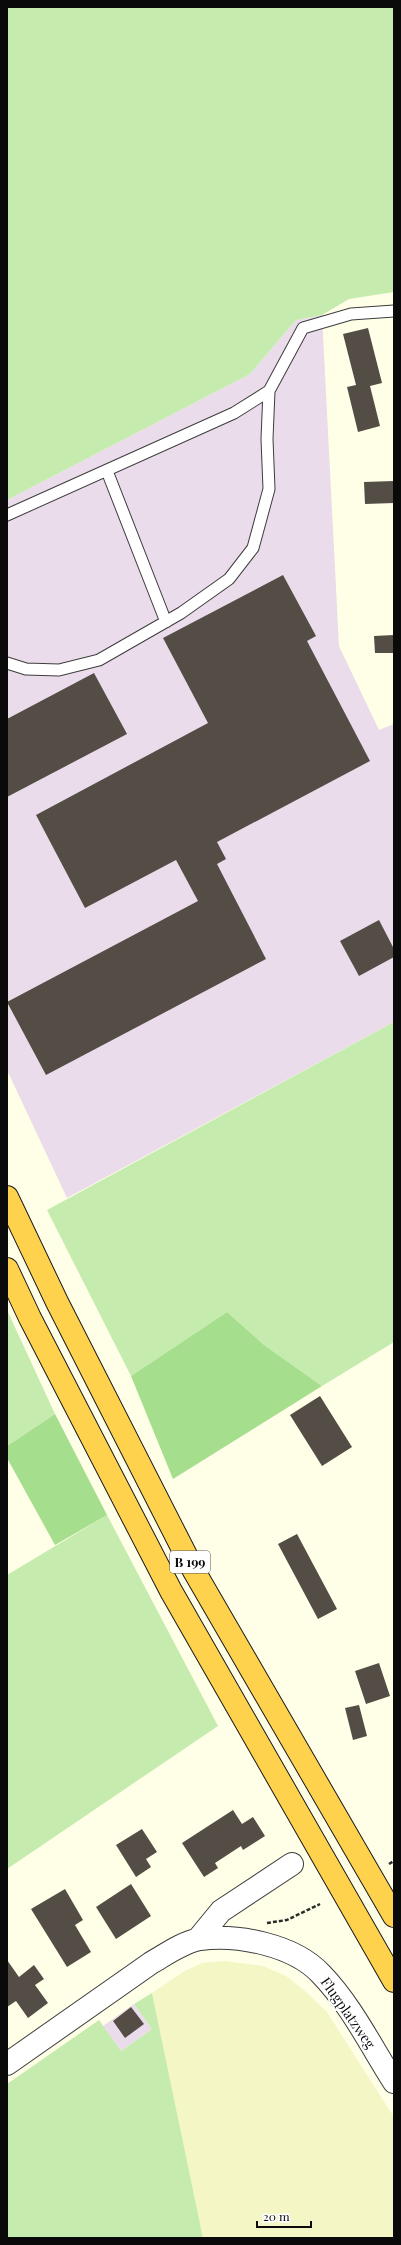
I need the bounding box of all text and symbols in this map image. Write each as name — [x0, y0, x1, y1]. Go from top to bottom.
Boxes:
road number: B 199 — [170, 1551, 210, 1573]
street label: Flugplatzweg — [317, 1973, 380, 2053]
scale bar — [257, 2203, 311, 2229]
text: 20 m — [263, 2208, 290, 2224]

